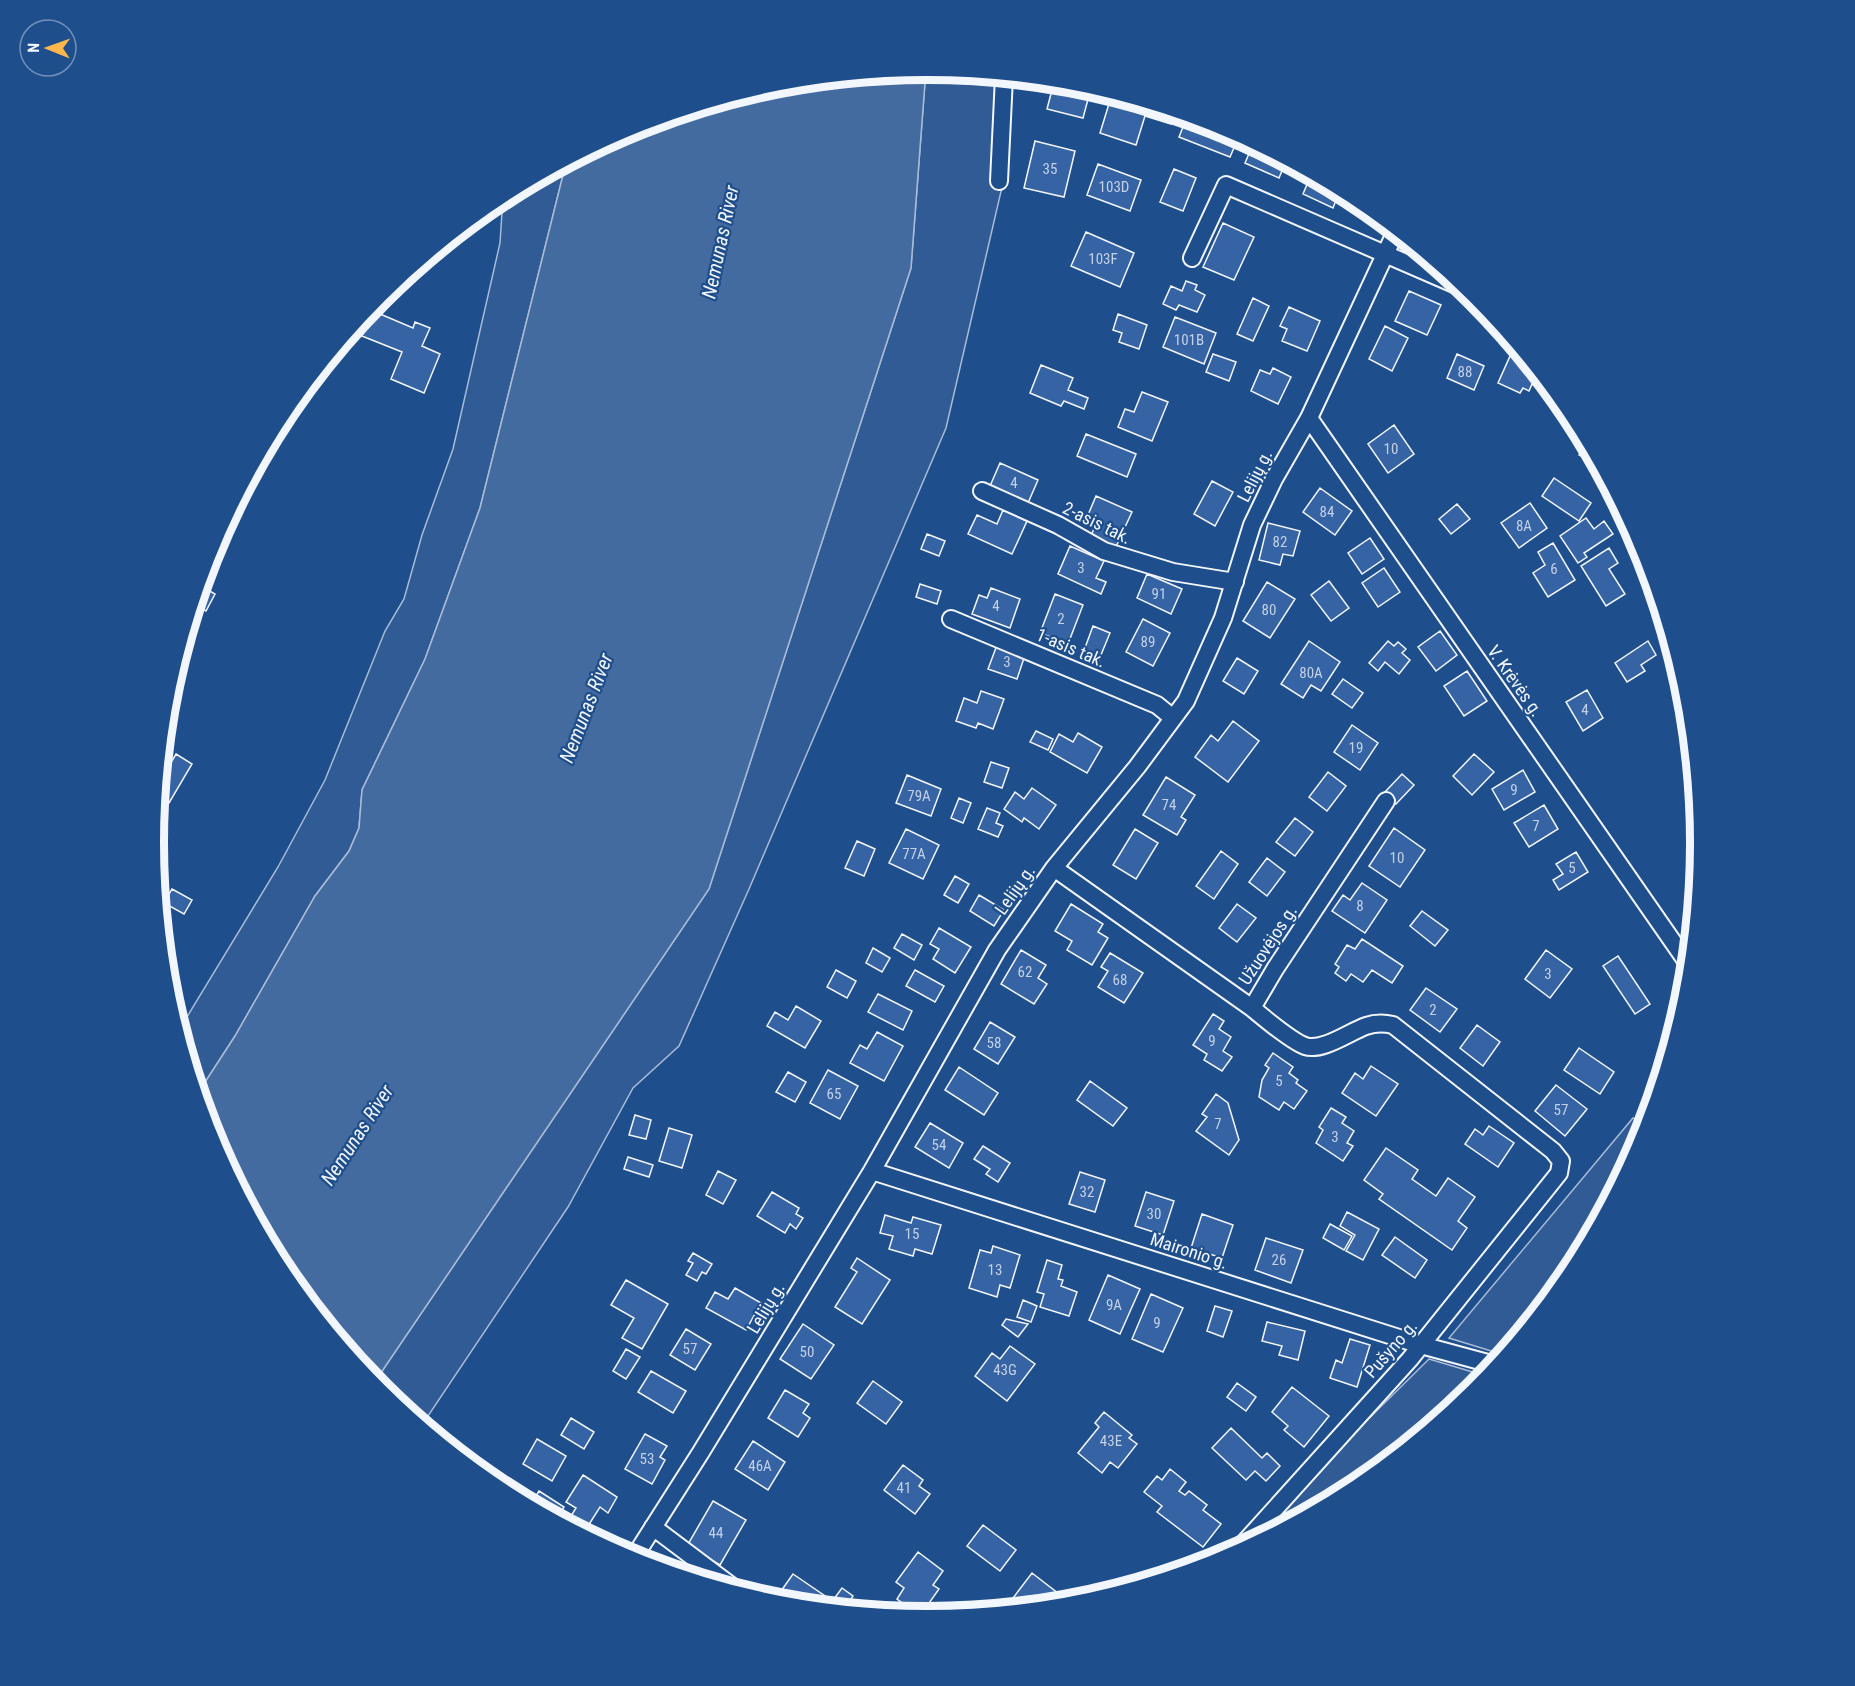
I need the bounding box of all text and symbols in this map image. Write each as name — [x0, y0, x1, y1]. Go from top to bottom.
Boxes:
north arrow — [18, 18, 78, 78]
text: N — [24, 43, 43, 53]
house number: 35 — [1043, 160, 1057, 178]
house number: 103D — [1099, 178, 1129, 196]
water label: Nemunas River — [696, 182, 744, 301]
house number: 103F — [1088, 250, 1118, 268]
house number: 101B — [1174, 331, 1204, 349]
house number: 88 — [1458, 363, 1472, 381]
house number: 10 — [1384, 440, 1398, 458]
street label: Lelijų g. — [1233, 446, 1277, 505]
house number: 4 — [1010, 474, 1018, 492]
street label: 2-asis tak. — [1060, 497, 1135, 548]
house number: 84 — [1320, 503, 1334, 521]
house number: 8A — [1516, 517, 1532, 535]
house number: 82 — [1273, 533, 1287, 551]
house number: 3 — [1077, 559, 1085, 577]
house number: 6 — [1550, 560, 1558, 578]
house number: 91 — [1152, 585, 1166, 603]
house number: 4 — [992, 597, 1000, 615]
house number: 80 — [1262, 601, 1276, 619]
house number: 2 — [1057, 610, 1065, 628]
street label: 1-asis tak. — [1033, 624, 1109, 672]
house number: 89 — [1141, 633, 1155, 651]
street label: V. Krėvės g. — [1483, 641, 1548, 721]
water label: Nemunas River — [554, 649, 618, 766]
house number: 3 — [1003, 653, 1011, 671]
house number: 80A — [1299, 664, 1323, 682]
house number: 4 — [1581, 701, 1589, 719]
house number: 19 — [1349, 739, 1363, 757]
house number: 9 — [1510, 781, 1518, 799]
house number: 79A — [907, 787, 931, 805]
house number: 74 — [1162, 796, 1176, 814]
house number: 7 — [1532, 817, 1540, 835]
house number: 77A — [902, 845, 926, 863]
house number: 10 — [1390, 849, 1404, 867]
house number: 5 — [1568, 859, 1576, 877]
street label: Lelijų g. — [990, 861, 1039, 919]
house number: 8 — [1356, 897, 1364, 915]
street label: Užuovėjos g. — [1234, 901, 1301, 988]
house number: 62 — [1018, 963, 1032, 981]
house number: 3 — [1544, 965, 1552, 983]
house number: 68 — [1113, 971, 1127, 989]
house number: 2 — [1429, 1001, 1437, 1019]
house number: 9 — [1208, 1032, 1216, 1050]
house number: 58 — [987, 1034, 1001, 1052]
house number: 5 — [1275, 1072, 1283, 1090]
water label: Nemunas River — [316, 1079, 399, 1190]
house number: 65 — [827, 1085, 841, 1103]
house number: 57 — [1554, 1101, 1568, 1119]
house number: 7 — [1214, 1115, 1222, 1133]
house number: 3 — [1331, 1128, 1339, 1146]
house number: 54 — [932, 1136, 946, 1154]
house number: 32 — [1080, 1183, 1094, 1201]
house number: 30 — [1147, 1205, 1161, 1223]
house number: 15 — [905, 1225, 919, 1243]
street label: Maironio g. — [1148, 1228, 1231, 1273]
house number: 26 — [1272, 1251, 1286, 1269]
house number: 13 — [988, 1261, 1002, 1279]
street label: Lelijų g. — [742, 1278, 789, 1337]
house number: 9A — [1106, 1296, 1122, 1314]
house number: 9 — [1153, 1314, 1161, 1332]
street label: Pušyno g. — [1360, 1315, 1421, 1382]
house number: 57 — [683, 1340, 697, 1358]
house number: 50 — [800, 1343, 814, 1361]
house number: 43G — [993, 1361, 1017, 1379]
house number: 43E — [1100, 1432, 1122, 1450]
house number: 53 — [640, 1450, 654, 1468]
house number: 46A — [748, 1457, 772, 1475]
house number: 41 — [897, 1479, 911, 1497]
house number: 44 — [709, 1524, 723, 1542]

